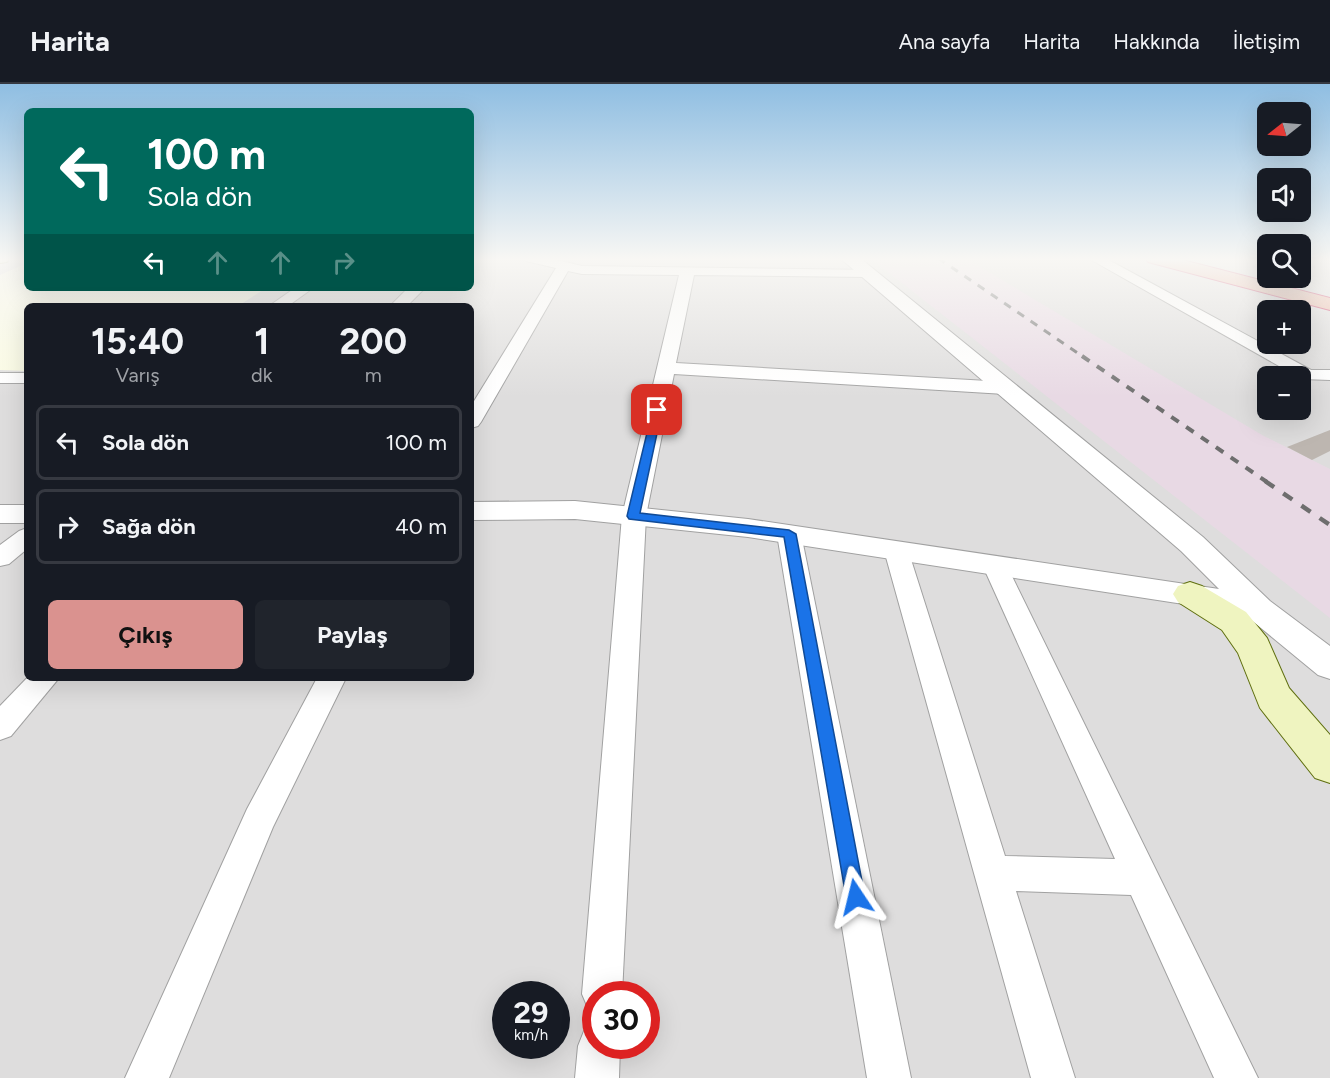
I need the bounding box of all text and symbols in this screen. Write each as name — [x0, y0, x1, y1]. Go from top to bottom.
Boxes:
text: Harita — [30, 24, 110, 58]
text: Ana sayfa — [899, 29, 990, 54]
text: Harita — [1023, 29, 1080, 54]
text: Hakkında — [1113, 29, 1200, 54]
text: İletişim — [1233, 29, 1300, 54]
north arrow — [1257, 102, 1311, 156]
map controls — [1257, 102, 1311, 420]
text: 100 m — [147, 129, 266, 180]
icon: left — [48, 132, 126, 210]
button: sound — [1257, 168, 1311, 222]
text: Sola dön — [147, 180, 252, 213]
button: search — [1257, 234, 1311, 288]
icon: left — [138, 246, 171, 279]
icon: ahead — [201, 246, 234, 279]
icon: ahead — [264, 246, 297, 279]
icon: right — [327, 246, 360, 279]
button: + — [1257, 300, 1311, 354]
text: 15:40 — [91, 320, 184, 363]
text: 1 — [254, 320, 269, 363]
text: 200 — [339, 320, 407, 363]
text: Varış — [116, 363, 160, 387]
text: dk — [251, 363, 272, 387]
text: m — [365, 363, 382, 387]
button: − — [1257, 366, 1311, 420]
pin — [631, 384, 682, 435]
icon: arrive — [640, 393, 673, 426]
icon: left — [51, 426, 84, 459]
text: Sola dön — [102, 429, 189, 456]
text: 100 m — [386, 429, 447, 456]
icon: right — [51, 510, 84, 543]
text: Sağa dön — [102, 513, 196, 540]
text: 40 m — [395, 513, 447, 540]
button: Çıkış — [48, 600, 243, 669]
button: Paylaş — [255, 600, 450, 669]
position arrow — [824, 865, 888, 929]
speed limit sign: 30 — [582, 981, 660, 1059]
text: 29 — [514, 994, 548, 1031]
text: km/h — [514, 1026, 548, 1044]

